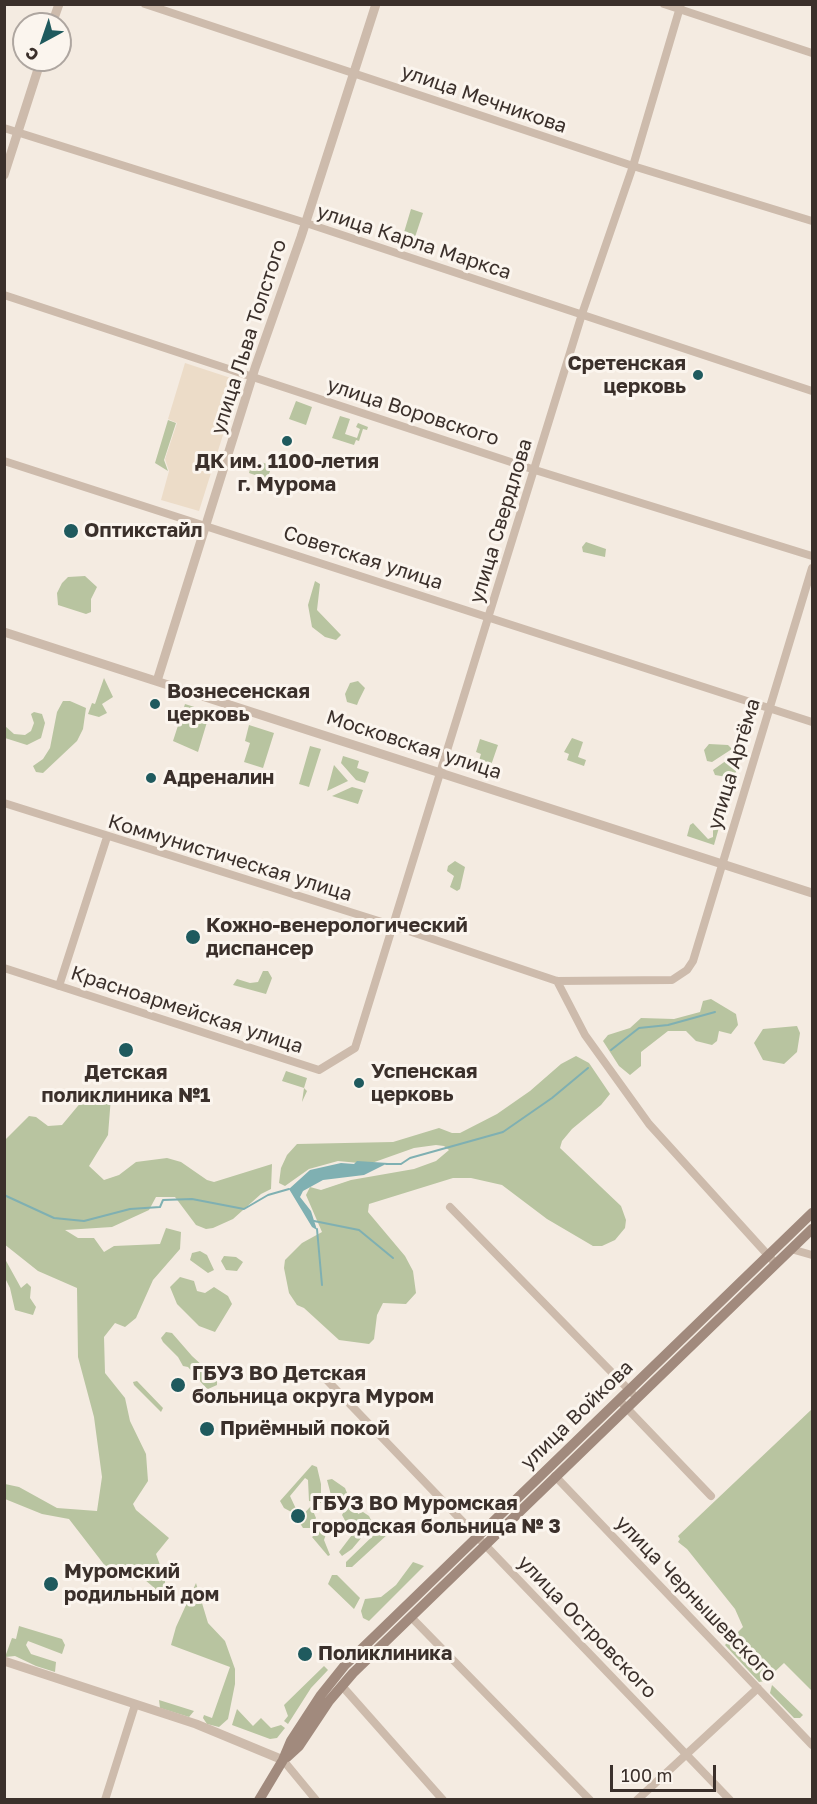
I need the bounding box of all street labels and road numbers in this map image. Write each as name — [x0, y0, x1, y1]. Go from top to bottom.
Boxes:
street label: улица Мечникова — [398, 59, 570, 139]
street label: улица Карла Маркса — [314, 199, 514, 285]
street label: улица Льва Толстого — [206, 236, 292, 438]
street label: улица Воровского — [324, 373, 502, 451]
street label: улица Свердлова — [465, 436, 537, 606]
street label: Советская улица — [280, 521, 446, 595]
street label: улица Артёма — [703, 695, 765, 833]
street label: Московская улица — [323, 705, 505, 785]
street label: Коммунистическая улица — [105, 809, 355, 907]
street label: Красноармейская улица — [68, 961, 306, 1059]
street label: улица Войкова — [516, 1355, 638, 1475]
street label: улица Чернышевского — [610, 1511, 782, 1687]
street label: улица Островского — [512, 1550, 662, 1704]

